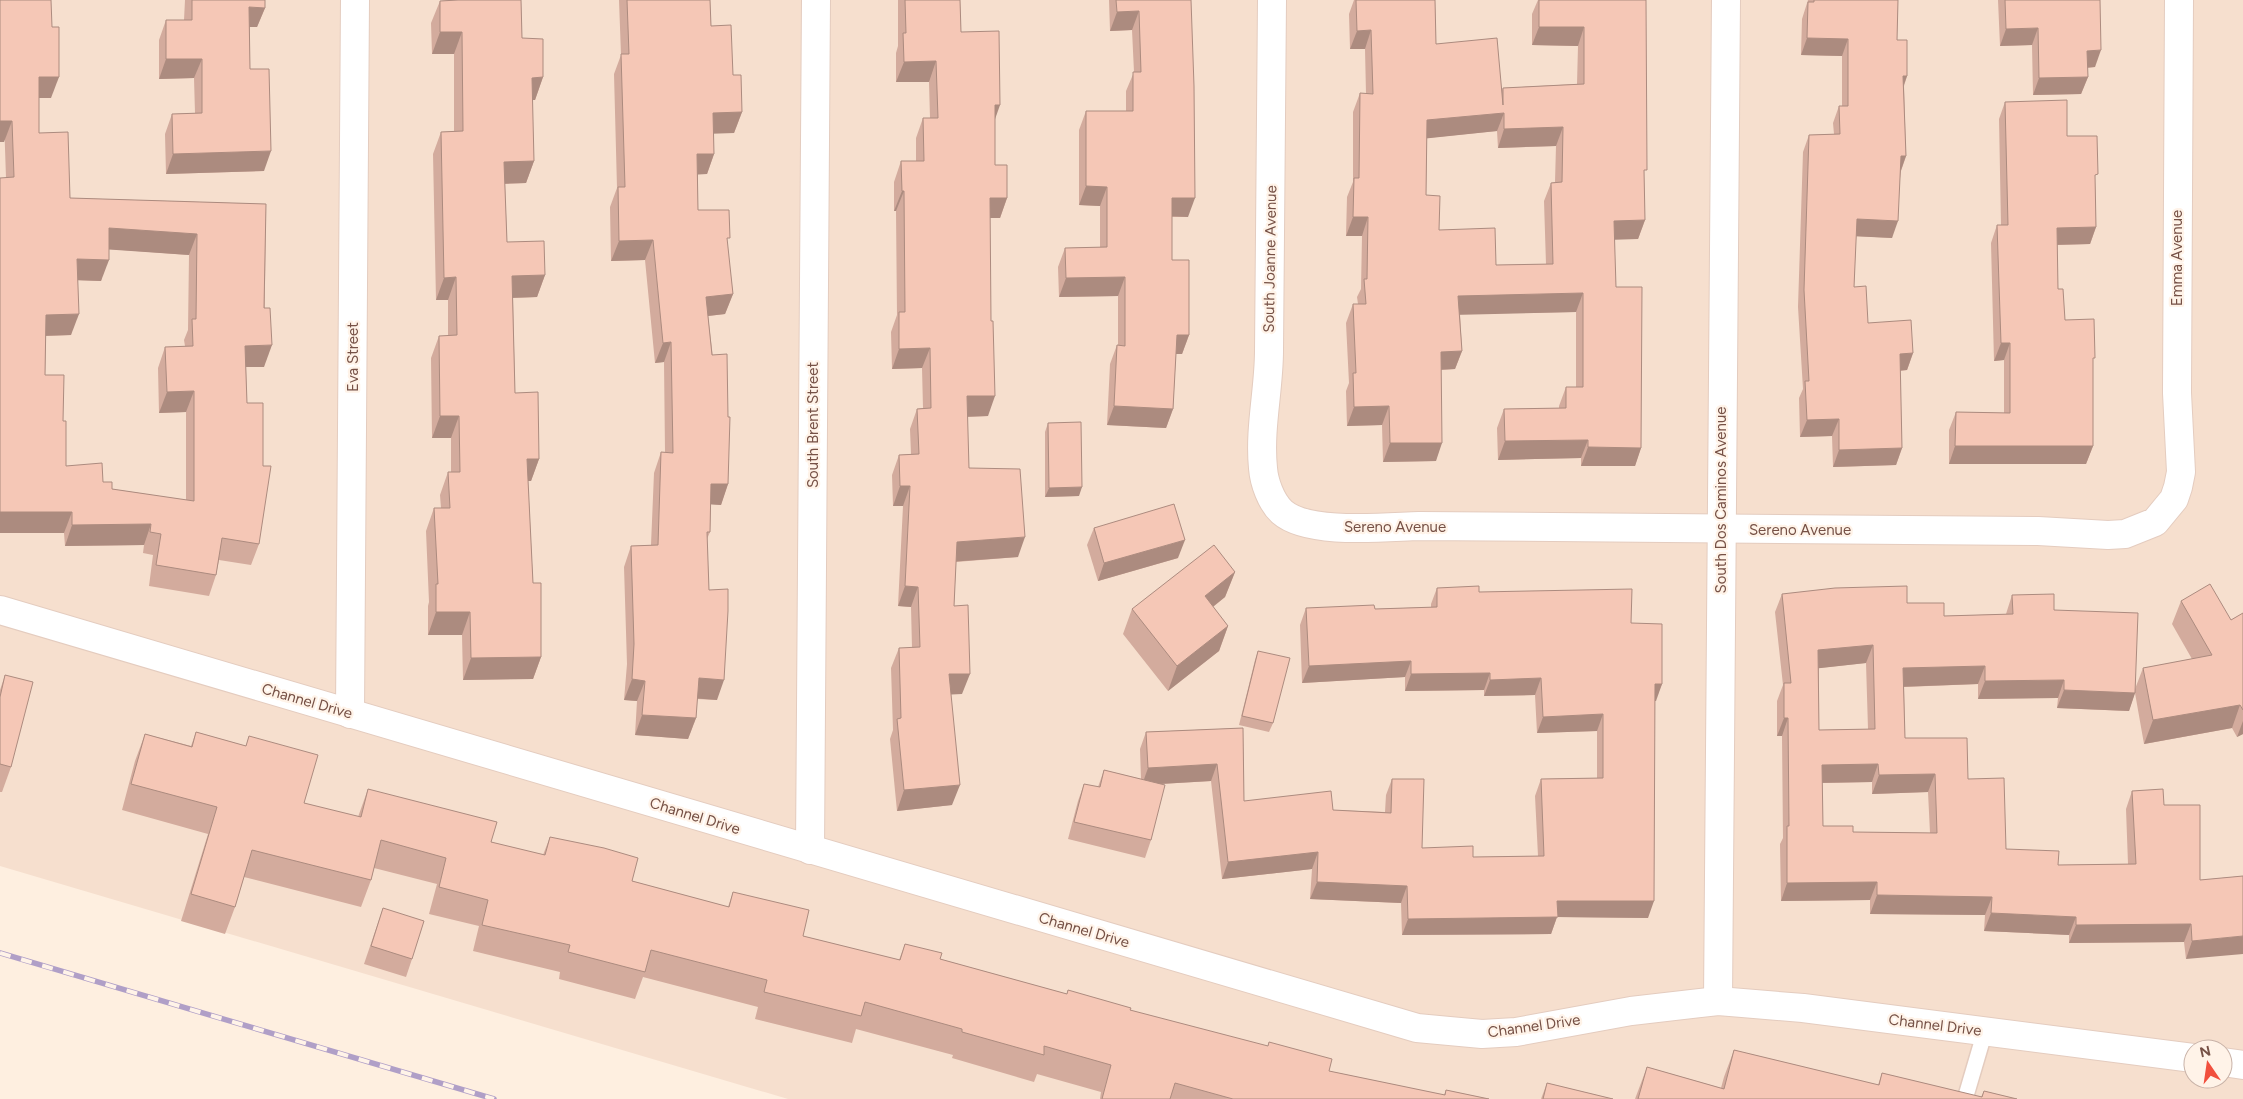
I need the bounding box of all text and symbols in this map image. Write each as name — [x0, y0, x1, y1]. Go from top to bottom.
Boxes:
street label: South Joanne Avenue — [1260, 185, 1280, 333]
street label: Emma Avenue — [2168, 210, 2186, 306]
street label: Eva Street — [344, 322, 362, 392]
street label: South Brent Street — [804, 362, 822, 488]
street label: South Dos Caminos Avenue — [1712, 407, 1730, 593]
street label: Sereno Avenue — [1344, 518, 1446, 536]
street label: Sereno Avenue — [1749, 521, 1851, 539]
street label: Channel Drive — [260, 679, 354, 723]
street label: Channel Drive — [648, 794, 742, 838]
street label: Channel Drive — [1037, 908, 1131, 952]
street label: Channel Drive — [1888, 1010, 1982, 1040]
street label: Channel Drive — [1486, 1011, 1582, 1041]
north arrow — [2183, 1039, 2233, 1089]
text: N — [2198, 1042, 2212, 1061]

